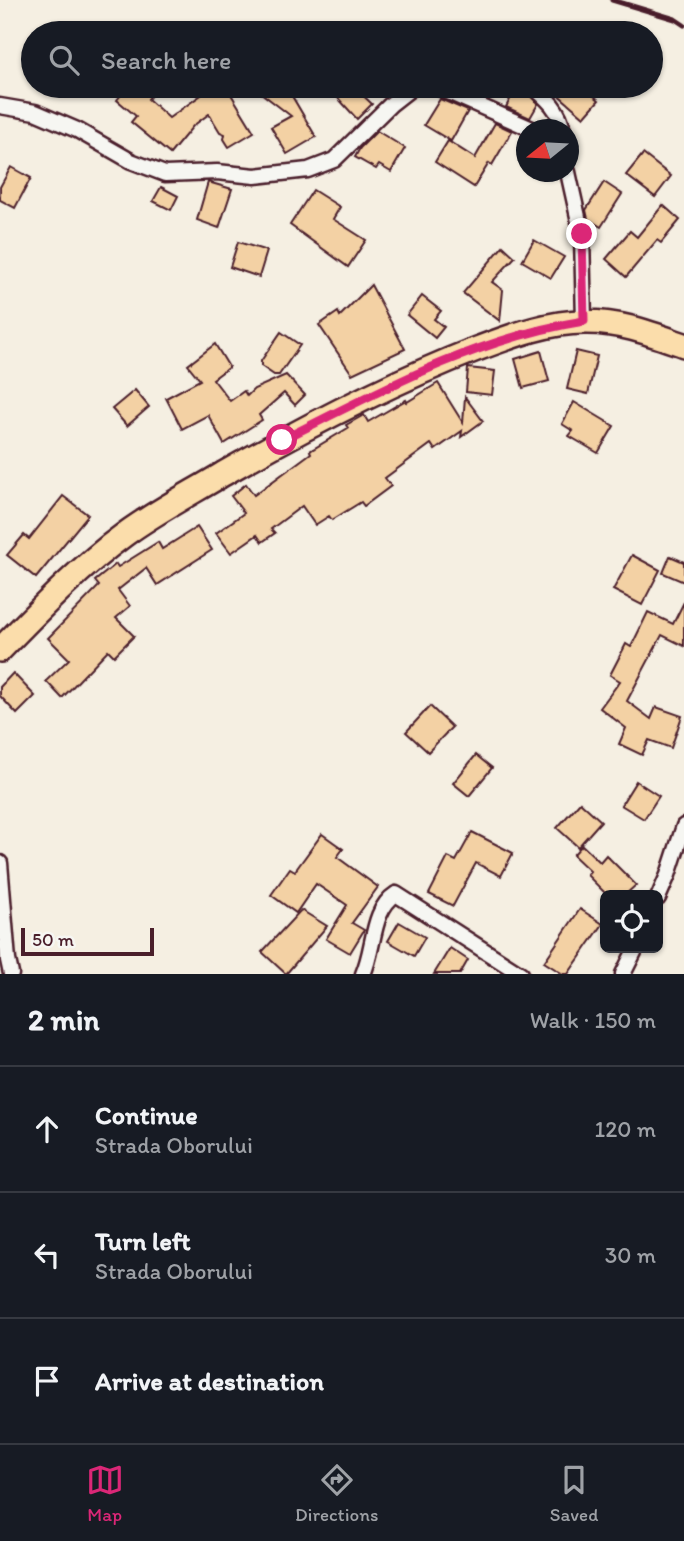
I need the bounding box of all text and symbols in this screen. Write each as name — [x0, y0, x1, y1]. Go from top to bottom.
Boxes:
search box — [21, 21, 663, 98]
icon: search — [45, 41, 83, 79]
text: Search here — [101, 44, 231, 76]
north arrow — [516, 119, 579, 182]
route end — [566, 218, 597, 249]
route start — [266, 424, 297, 455]
map controls — [600, 890, 663, 953]
button: locate — [600, 890, 663, 953]
scale bar — [21, 925, 154, 957]
text: 50 m — [32, 928, 74, 951]
text: 2 min — [28, 1001, 99, 1038]
text: Walk · 150 m — [530, 1006, 656, 1034]
text: Continue — [95, 1099, 198, 1131]
icon: ahead — [28, 1110, 66, 1148]
text: 120 m — [595, 1115, 656, 1143]
text: Strada Oborului — [95, 1131, 253, 1159]
text: Turn left — [95, 1225, 191, 1257]
icon: left — [28, 1236, 66, 1274]
text: 30 m — [605, 1241, 656, 1269]
text: Strada Oborului — [95, 1257, 253, 1285]
icon: arrive — [28, 1362, 66, 1400]
text: Arrive at destination — [95, 1365, 324, 1397]
tab: Map — [86, 1461, 124, 1526]
tab: Directions — [295, 1461, 379, 1526]
tab: Saved — [550, 1461, 598, 1526]

